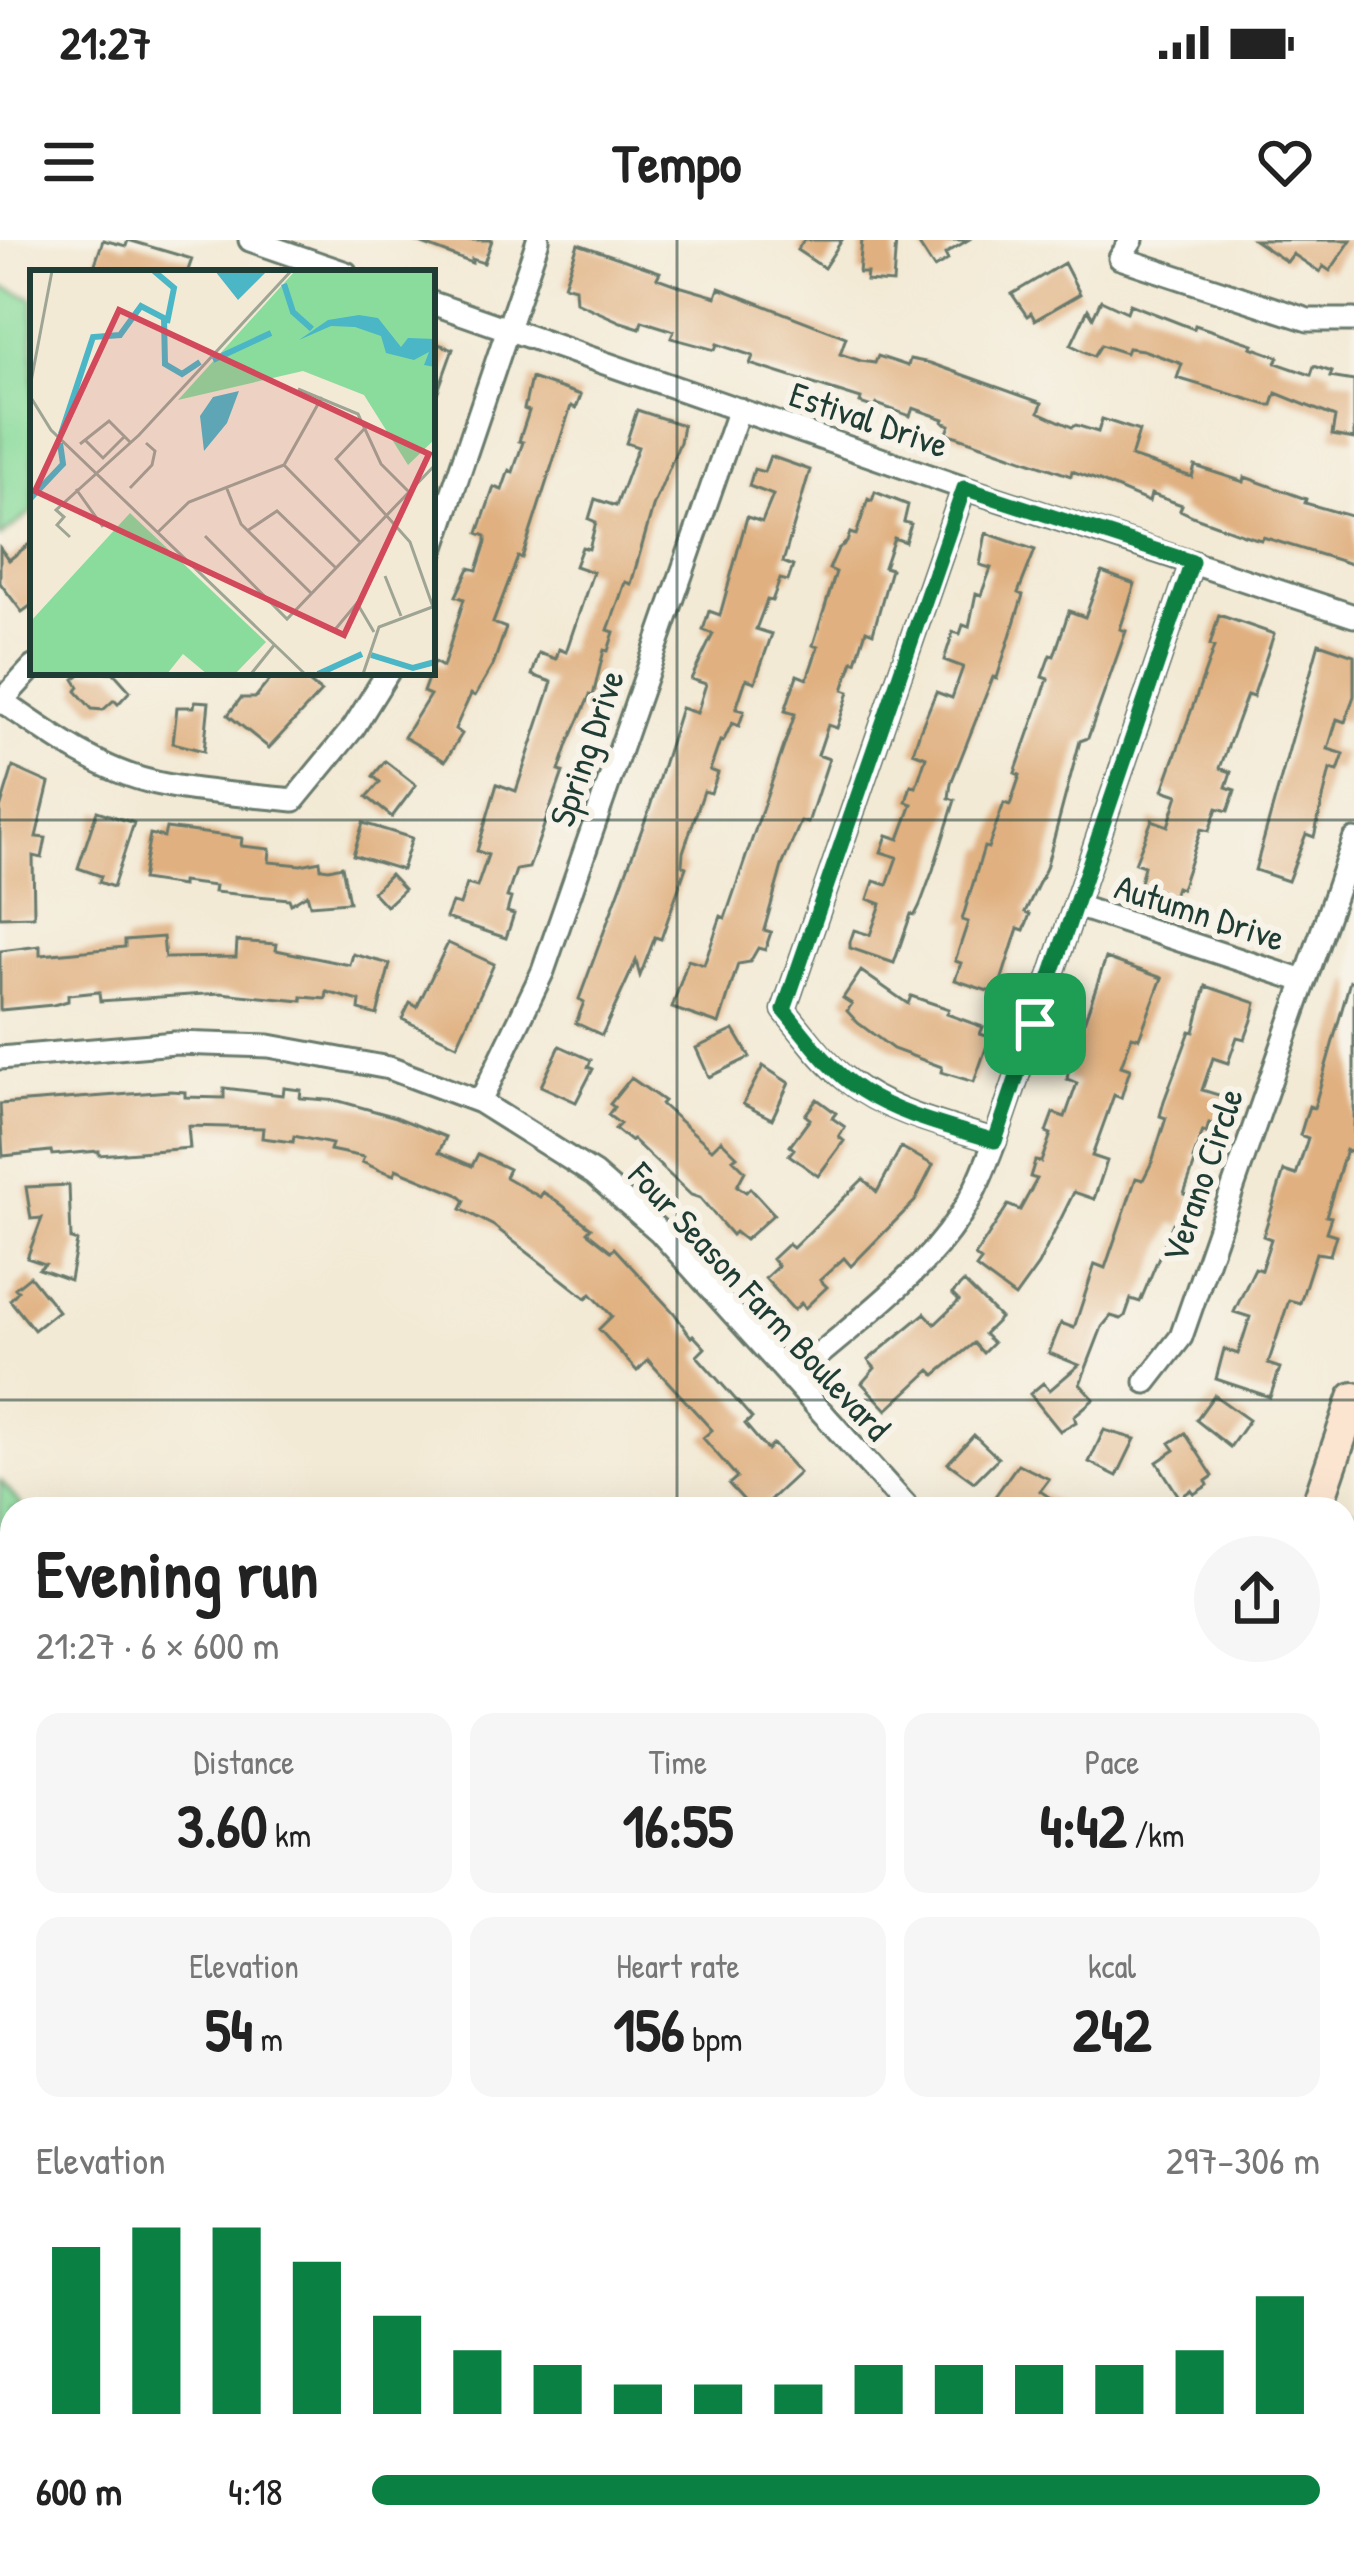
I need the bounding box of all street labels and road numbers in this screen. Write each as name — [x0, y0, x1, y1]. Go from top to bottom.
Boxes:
street label: Estival Drive — [783, 369, 955, 468]
street label: Spring Drive — [536, 663, 635, 832]
street label: Autumn Drive — [1109, 861, 1291, 962]
street label: Verano Circle — [1149, 1081, 1254, 1268]
street label: Four Season Farm Boulevard — [618, 1150, 902, 1451]

